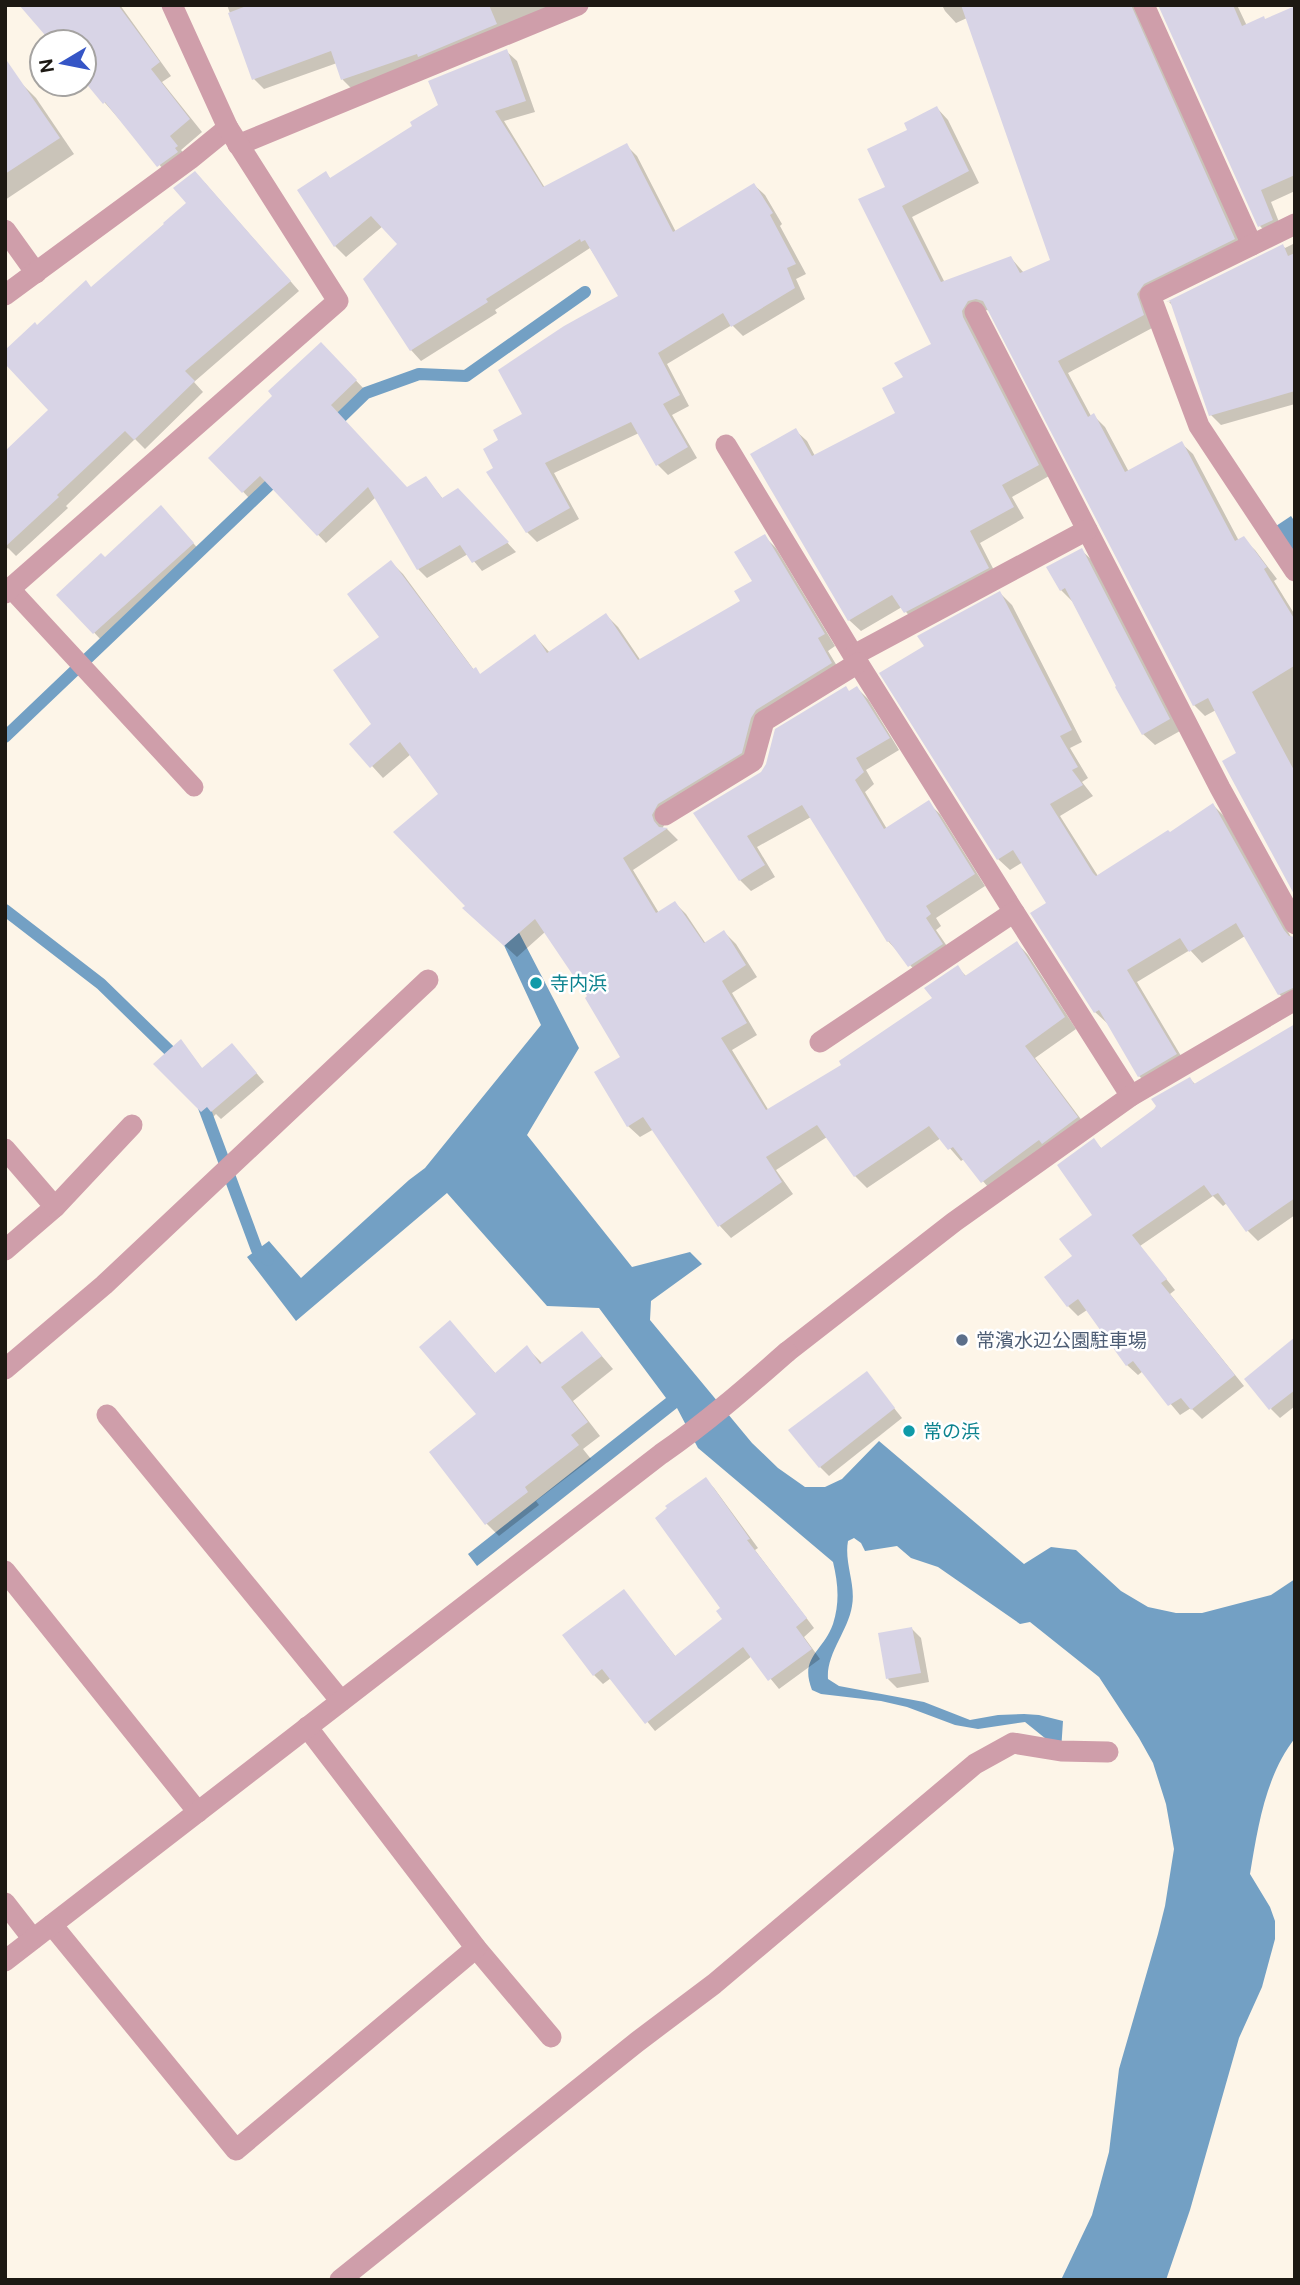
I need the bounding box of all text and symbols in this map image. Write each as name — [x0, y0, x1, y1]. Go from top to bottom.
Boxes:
north arrow — [28, 28, 98, 98]
text: N — [33, 57, 60, 75]
place label: 寺内浜 — [550, 971, 607, 996]
marker: 寺内浜 — [528, 975, 544, 991]
place label: 常濱水辺公園駐車場 — [976, 1328, 1147, 1353]
marker: 常濱水辺公園駐車場 — [954, 1332, 970, 1348]
place label: 常の浜 — [923, 1419, 980, 1444]
marker: 常の浜 — [901, 1423, 917, 1439]

